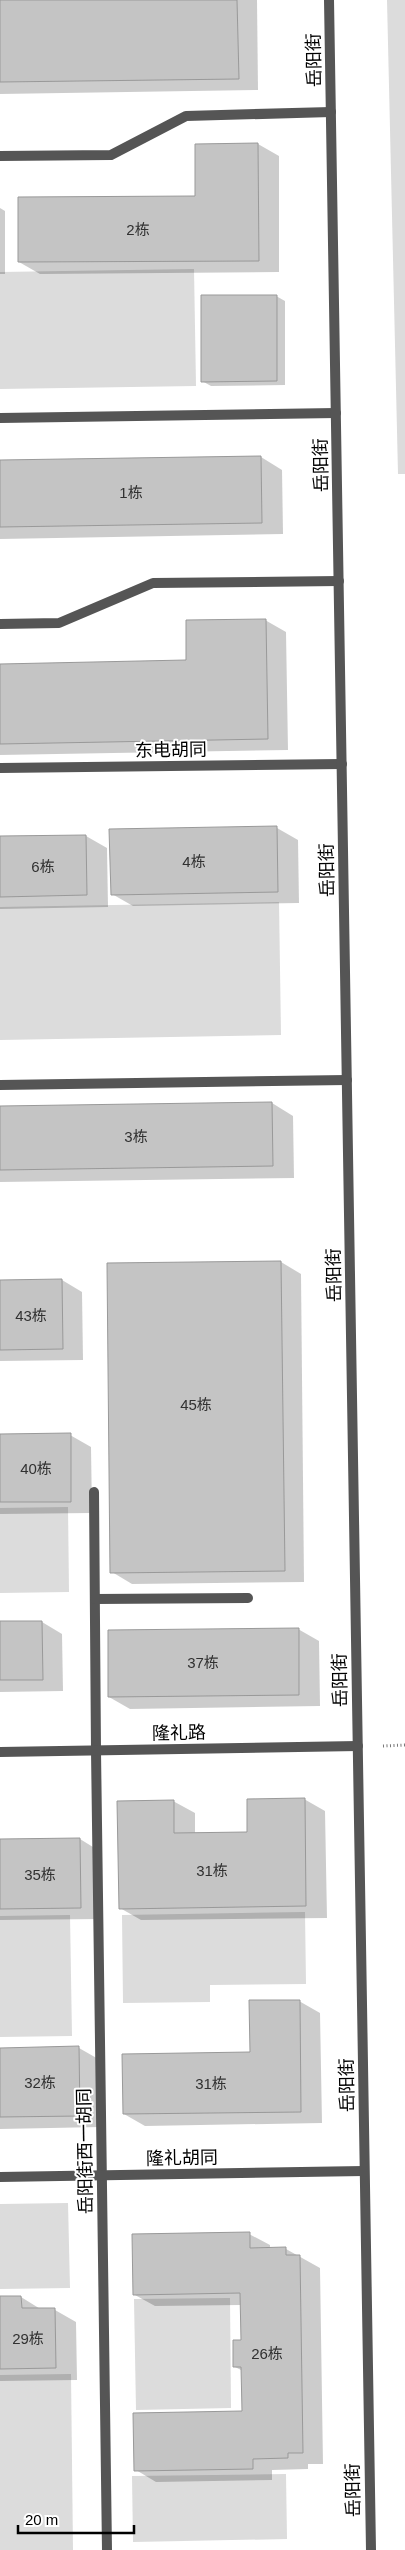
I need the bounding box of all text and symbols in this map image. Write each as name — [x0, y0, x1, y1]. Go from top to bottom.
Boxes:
street label: 岳阳街 — [304, 33, 324, 87]
house number: 2栋 — [126, 221, 150, 238]
street label: 岳阳街 — [311, 438, 331, 492]
house number: 1栋 — [119, 484, 143, 501]
street label: 东电胡同 — [135, 739, 207, 761]
street label: 岳阳街 — [317, 843, 337, 897]
house number: 4栋 — [182, 853, 206, 870]
house number: 6栋 — [31, 858, 55, 875]
house number: 3栋 — [124, 1128, 148, 1145]
street label: 岳阳街 — [324, 1248, 344, 1302]
house number: 43栋 — [15, 1307, 47, 1324]
house number: 45栋 — [180, 1396, 212, 1413]
house number: 40栋 — [20, 1460, 52, 1477]
street label: 岳阳街 — [330, 1653, 350, 1707]
house number: 37栋 — [187, 1654, 219, 1671]
street label: 隆礼路 — [152, 1723, 206, 1743]
house number: 31栋 — [196, 1862, 228, 1879]
house number: 35栋 — [24, 1866, 56, 1883]
street label: 岳阳街 — [337, 2058, 357, 2112]
house number: 32栋 — [24, 2074, 56, 2091]
house number: 31栋 — [195, 2075, 227, 2092]
street label: 岳阳街西一胡同 — [74, 2088, 96, 2214]
street label: 隆礼胡同 — [146, 2147, 218, 2169]
house number: 29栋 — [12, 2330, 44, 2347]
house number: 26栋 — [251, 2345, 283, 2362]
street label: 岳阳街 — [343, 2463, 363, 2517]
scale bar — [18, 2502, 134, 2534]
text: 20 m — [25, 2511, 58, 2528]

